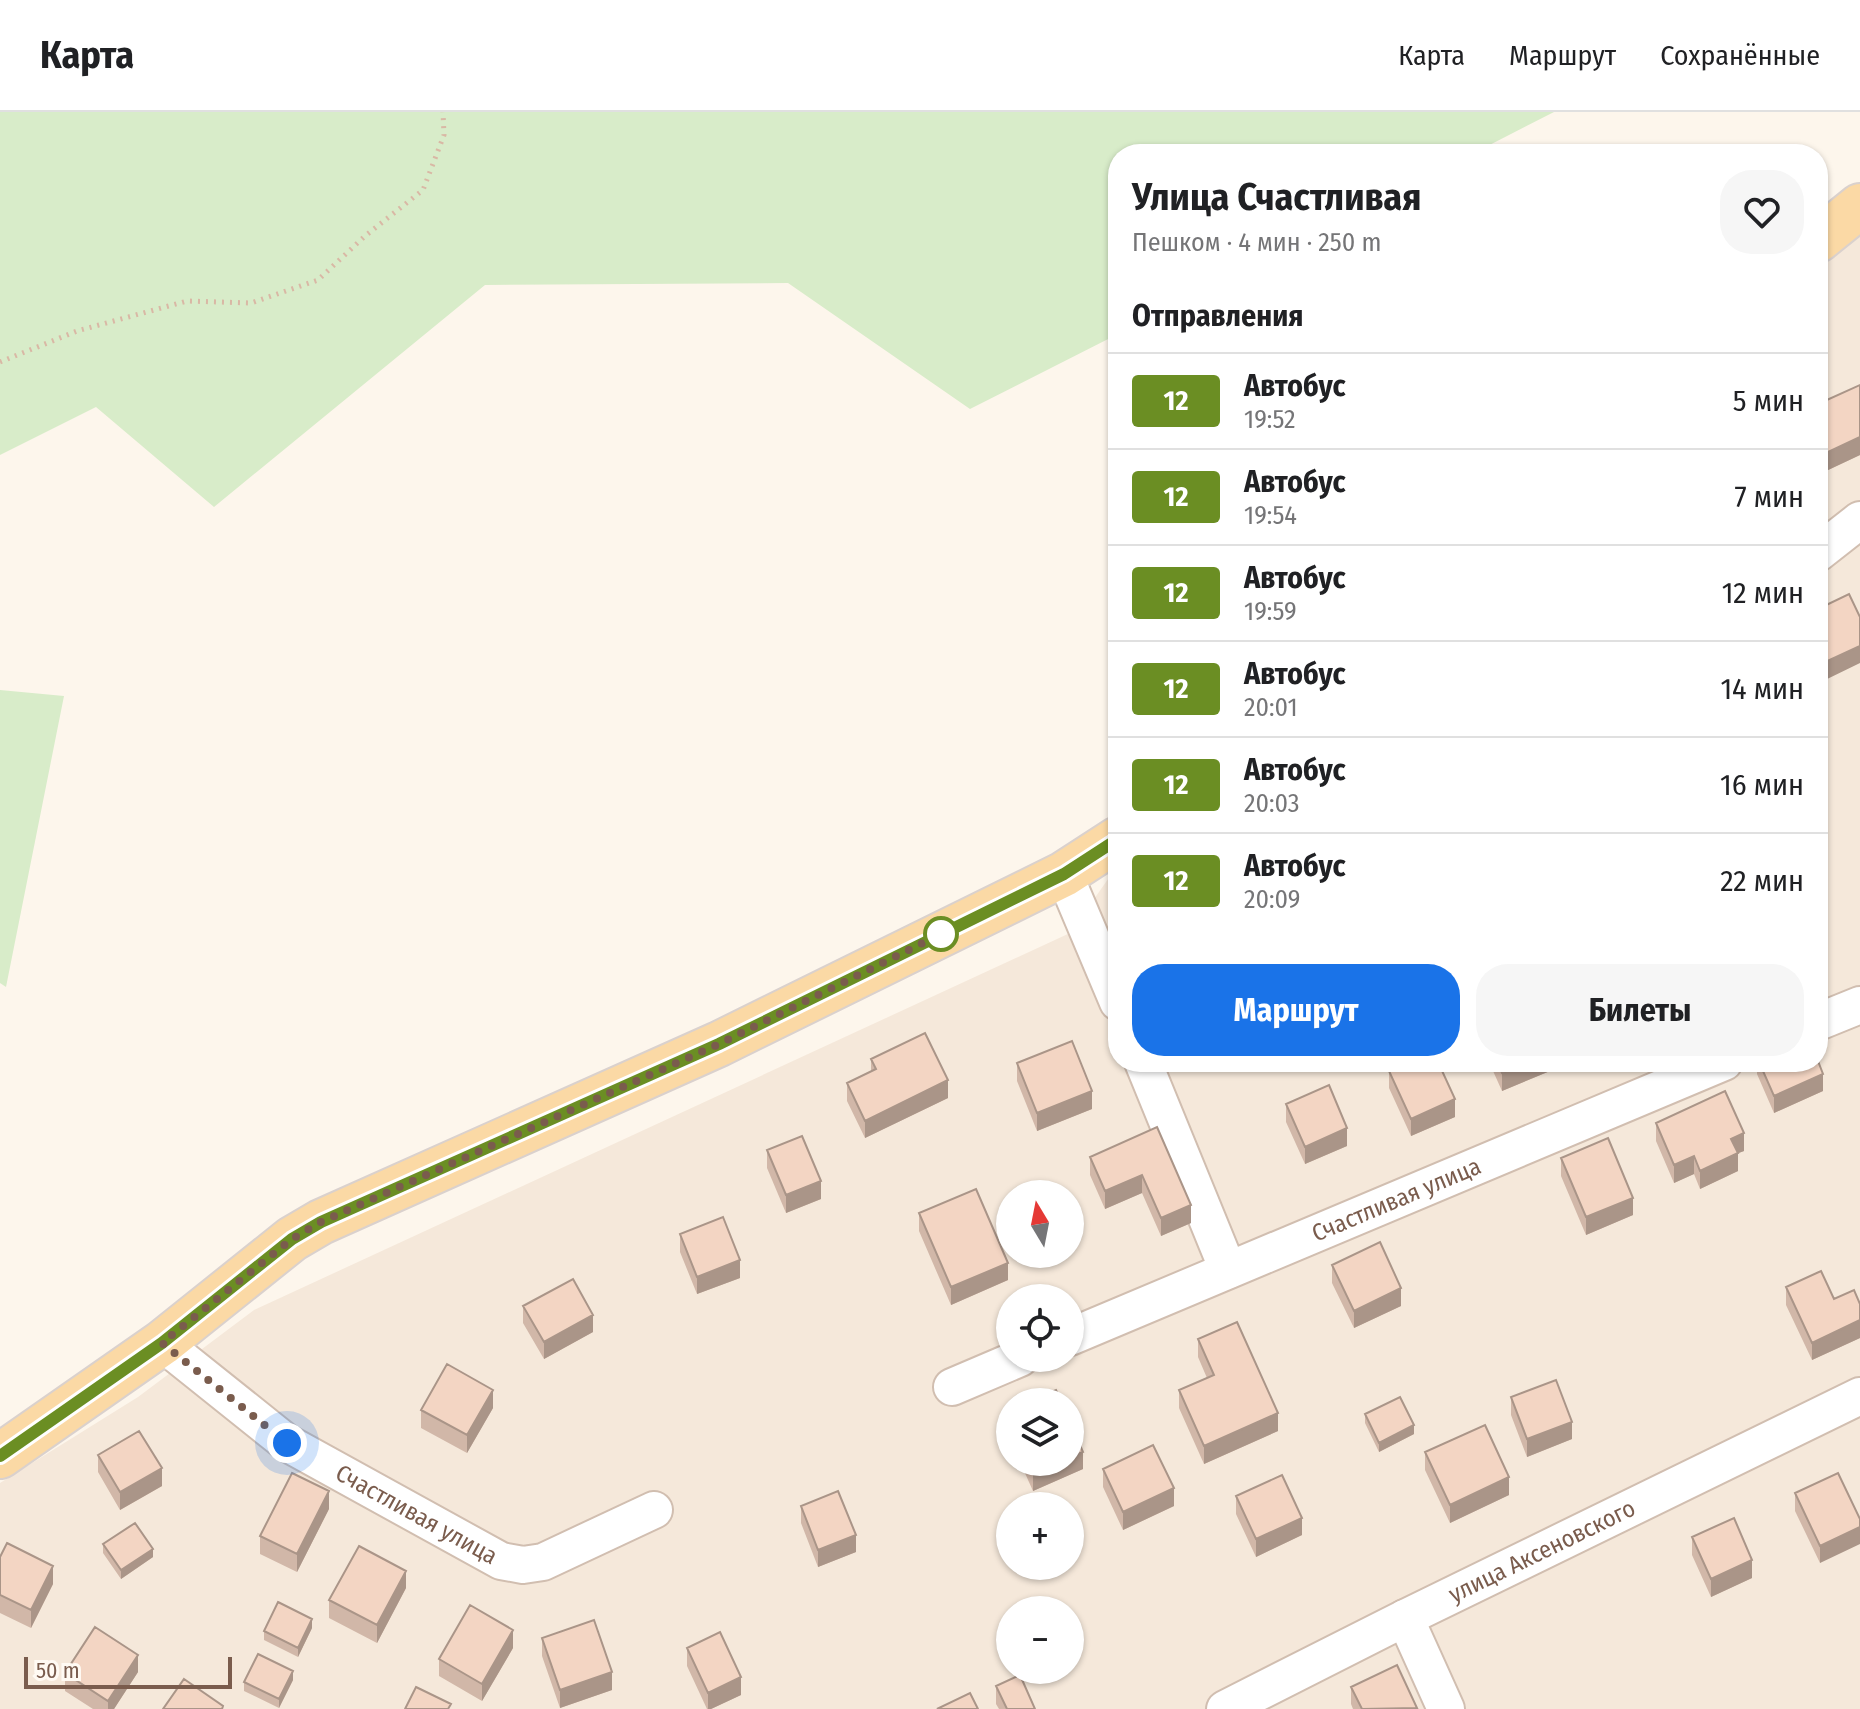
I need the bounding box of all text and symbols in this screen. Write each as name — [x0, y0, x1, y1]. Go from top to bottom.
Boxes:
text: Карта — [40, 32, 134, 78]
text: Карта — [1398, 39, 1465, 72]
text: Маршрут — [1509, 39, 1616, 72]
text: Сохранённые — [1660, 39, 1820, 72]
button: heart — [1720, 170, 1804, 254]
text: Улица Счастливая — [1132, 174, 1421, 220]
text: Пешком · 4 мин · 250 m — [1132, 227, 1381, 258]
text: Отправления — [1132, 298, 1303, 334]
text: Автобус — [1244, 368, 1346, 404]
text: 5 мин — [1733, 383, 1804, 419]
text: 12 — [1164, 384, 1188, 417]
text: 19:52 — [1244, 404, 1296, 435]
text: Автобус — [1244, 464, 1346, 500]
text: 7 мин — [1734, 479, 1804, 515]
text: 12 — [1164, 480, 1188, 513]
text: 19:54 — [1244, 500, 1297, 531]
text: Автобус — [1244, 560, 1346, 596]
text: 12 мин — [1722, 575, 1804, 611]
text: 12 — [1164, 576, 1188, 609]
text: 19:59 — [1244, 596, 1297, 627]
text: Автобус — [1244, 656, 1346, 692]
text: 14 мин — [1720, 671, 1804, 707]
text: 12 — [1164, 672, 1188, 705]
text: 20:01 — [1244, 692, 1298, 723]
text: Автобус — [1244, 752, 1346, 788]
text: 16 мин — [1720, 767, 1804, 803]
text: 12 — [1164, 768, 1188, 801]
text: 20:03 — [1244, 788, 1300, 819]
text: Автобус — [1244, 848, 1346, 884]
text: 22 мин — [1720, 863, 1804, 899]
text: 12 — [1164, 864, 1188, 897]
text: 20:09 — [1244, 884, 1301, 915]
unlabelled marker — [924, 917, 958, 951]
button: Маршрут — [1132, 964, 1460, 1056]
button: Билеты — [1476, 964, 1804, 1056]
street label: Счастливая улица — [1308, 1152, 1485, 1248]
north arrow — [996, 1180, 1084, 1268]
map controls — [996, 1180, 1084, 1684]
button: locate — [996, 1284, 1084, 1372]
button: layers — [996, 1388, 1084, 1476]
your location — [267, 1423, 307, 1463]
street label: Счастливая улица — [331, 1459, 502, 1570]
button: + — [996, 1492, 1084, 1580]
street label: улица Аксеновского — [1444, 1494, 1640, 1608]
button: − — [996, 1596, 1084, 1684]
scale bar — [24, 1653, 232, 1689]
text: 50 m — [36, 1657, 80, 1684]

